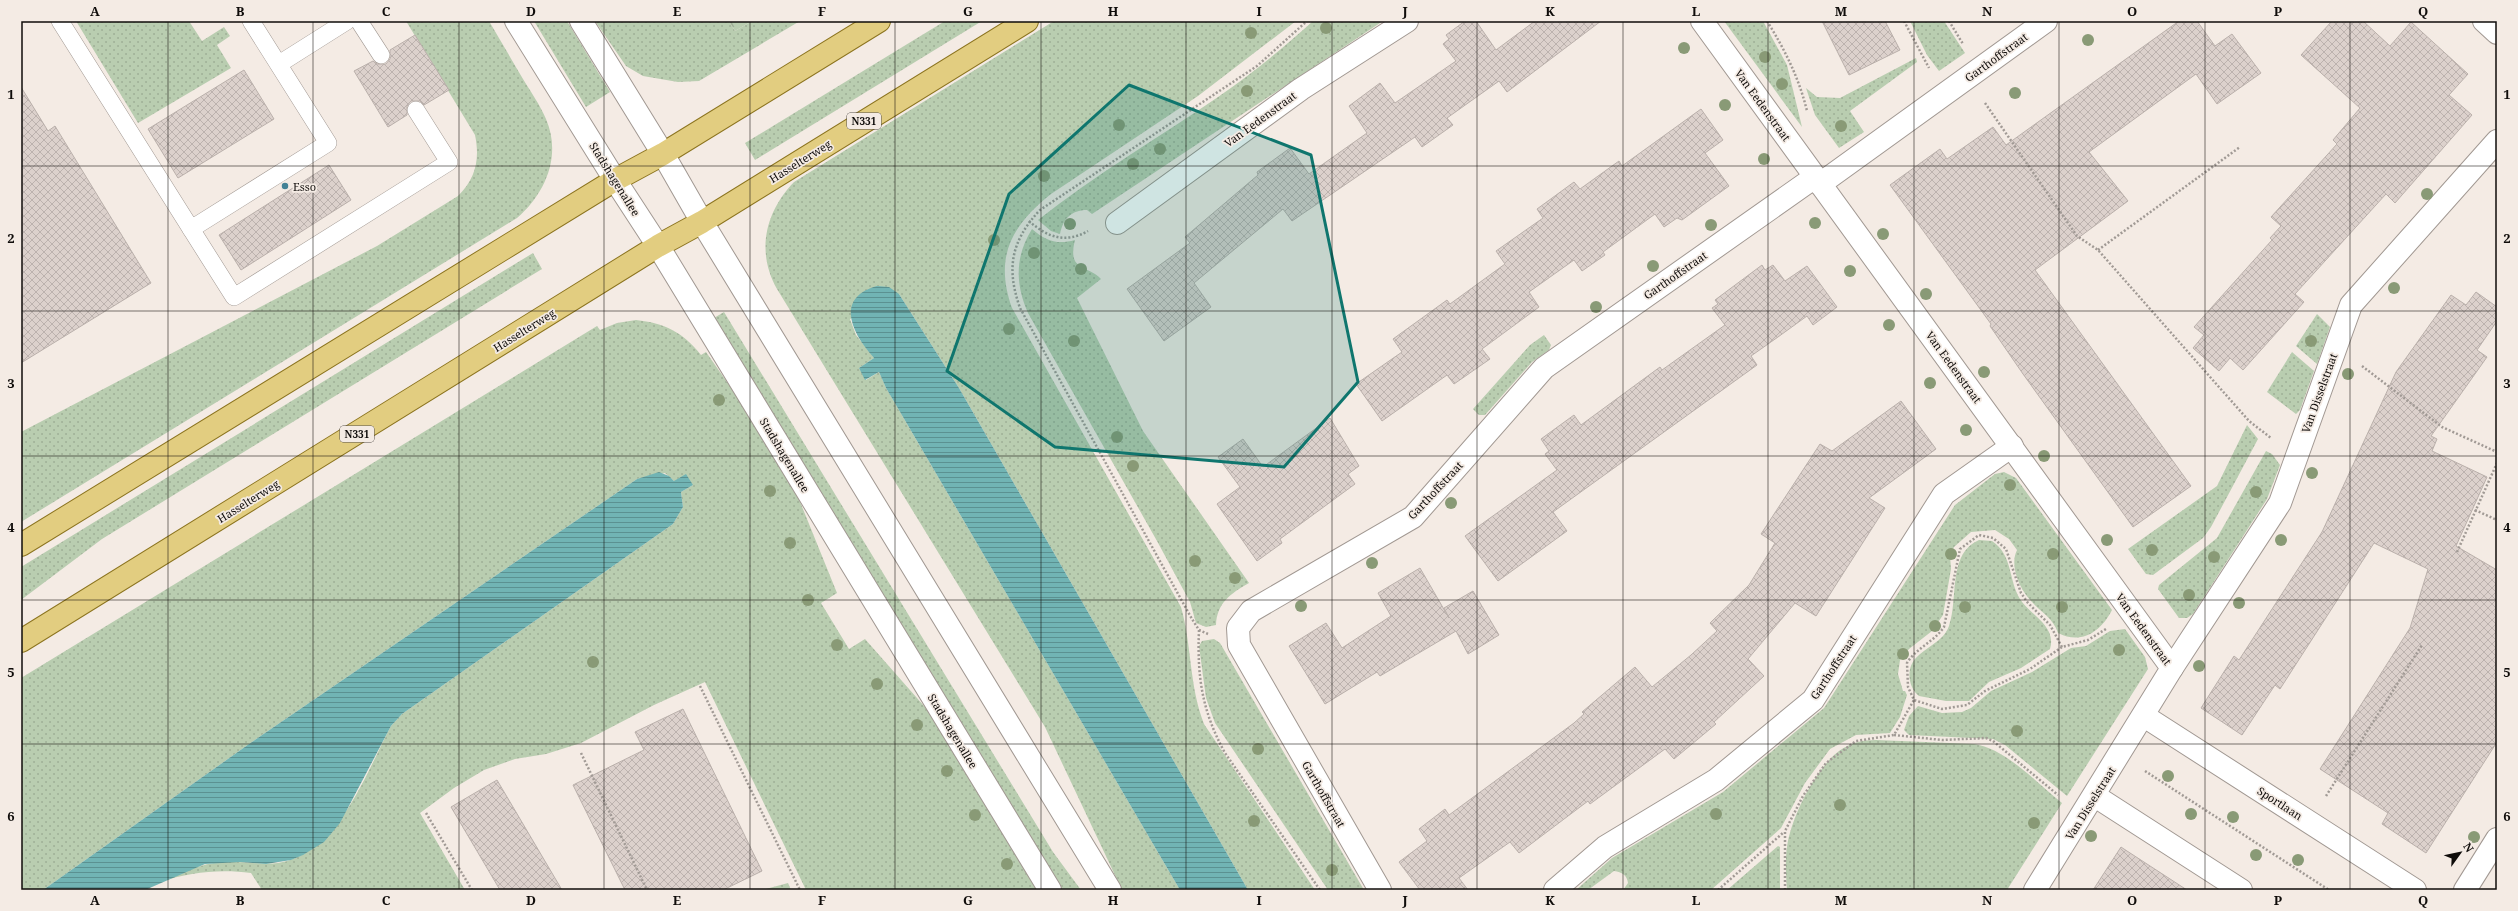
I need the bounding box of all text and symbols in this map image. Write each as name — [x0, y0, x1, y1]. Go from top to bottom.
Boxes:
text: A — [90, 2, 100, 20]
text: B — [236, 2, 245, 20]
text: C — [382, 2, 391, 20]
text: D — [526, 2, 536, 20]
text: E — [673, 2, 682, 20]
text: F — [818, 2, 826, 20]
text: G — [963, 2, 973, 20]
text: H — [1108, 2, 1119, 20]
text: I — [1256, 2, 1262, 20]
text: J — [1401, 2, 1408, 20]
text: K — [1545, 2, 1555, 20]
text: L — [1692, 2, 1701, 20]
text: M — [1835, 2, 1848, 20]
text: N — [1982, 2, 1993, 20]
text: O — [2127, 2, 2137, 20]
text: P — [2274, 2, 2283, 20]
text: Q — [2418, 2, 2428, 20]
street label: Garthoffstraat — [1962, 29, 2031, 85]
street label: Van Eedenstraat — [1732, 66, 1794, 144]
text: 1 — [7, 85, 15, 103]
text: 1 — [2503, 85, 2511, 103]
street label: Van Eedenstraat — [1221, 88, 1299, 150]
road number: N331 — [847, 113, 881, 129]
street label: Hasselterweg — [766, 136, 834, 186]
street label: Stadshagenallee — [586, 139, 644, 219]
place label: Esso — [293, 179, 316, 194]
marker: Esso — [280, 181, 290, 191]
text: 2 — [7, 229, 15, 247]
text: 2 — [2503, 229, 2511, 247]
street label: Garthoffstraat — [1640, 247, 1710, 302]
street label: Hasselterweg — [490, 305, 558, 355]
street label: Van Eedenstraat — [1923, 328, 1985, 406]
street label: Van Disselstraat — [2298, 351, 2340, 435]
text: 3 — [7, 374, 15, 392]
text: 3 — [2503, 374, 2511, 392]
street label: Stadshagenallee — [757, 415, 813, 495]
road number: N331 — [340, 426, 374, 442]
street label: Garthoffstraat — [1404, 458, 1466, 522]
street label: Hasselterweg — [214, 476, 282, 526]
text: 4 — [7, 518, 15, 536]
text: 4 — [2503, 518, 2511, 536]
street label: Van Eedenstraat — [2113, 590, 2175, 668]
street label: Garthoffstraat — [1806, 632, 1860, 702]
text: 5 — [7, 663, 15, 681]
text: 5 — [2503, 663, 2511, 681]
street label: Stadshagenallee — [925, 691, 981, 771]
street label: Garthoffstraat — [1299, 758, 1349, 830]
street label: Van Disselstraat — [2061, 763, 2119, 842]
street label: Sportlaan — [2255, 783, 2305, 823]
text: 6 — [7, 807, 15, 825]
text: 6 — [2503, 807, 2511, 825]
north arrow — [2440, 833, 2480, 873]
text: N — [2460, 840, 2478, 855]
text: A — [90, 891, 100, 909]
text: B — [236, 891, 245, 909]
text: C — [382, 891, 391, 909]
text: D — [526, 891, 536, 909]
text: E — [673, 891, 682, 909]
text: F — [818, 891, 826, 909]
text: G — [963, 891, 973, 909]
text: H — [1108, 891, 1119, 909]
text: I — [1256, 891, 1262, 909]
text: J — [1401, 891, 1408, 909]
text: K — [1545, 891, 1555, 909]
text: L — [1692, 891, 1701, 909]
text: M — [1835, 891, 1848, 909]
text: N — [1982, 891, 1993, 909]
text: O — [2127, 891, 2137, 909]
text: P — [2274, 891, 2283, 909]
text: Q — [2418, 891, 2428, 909]

